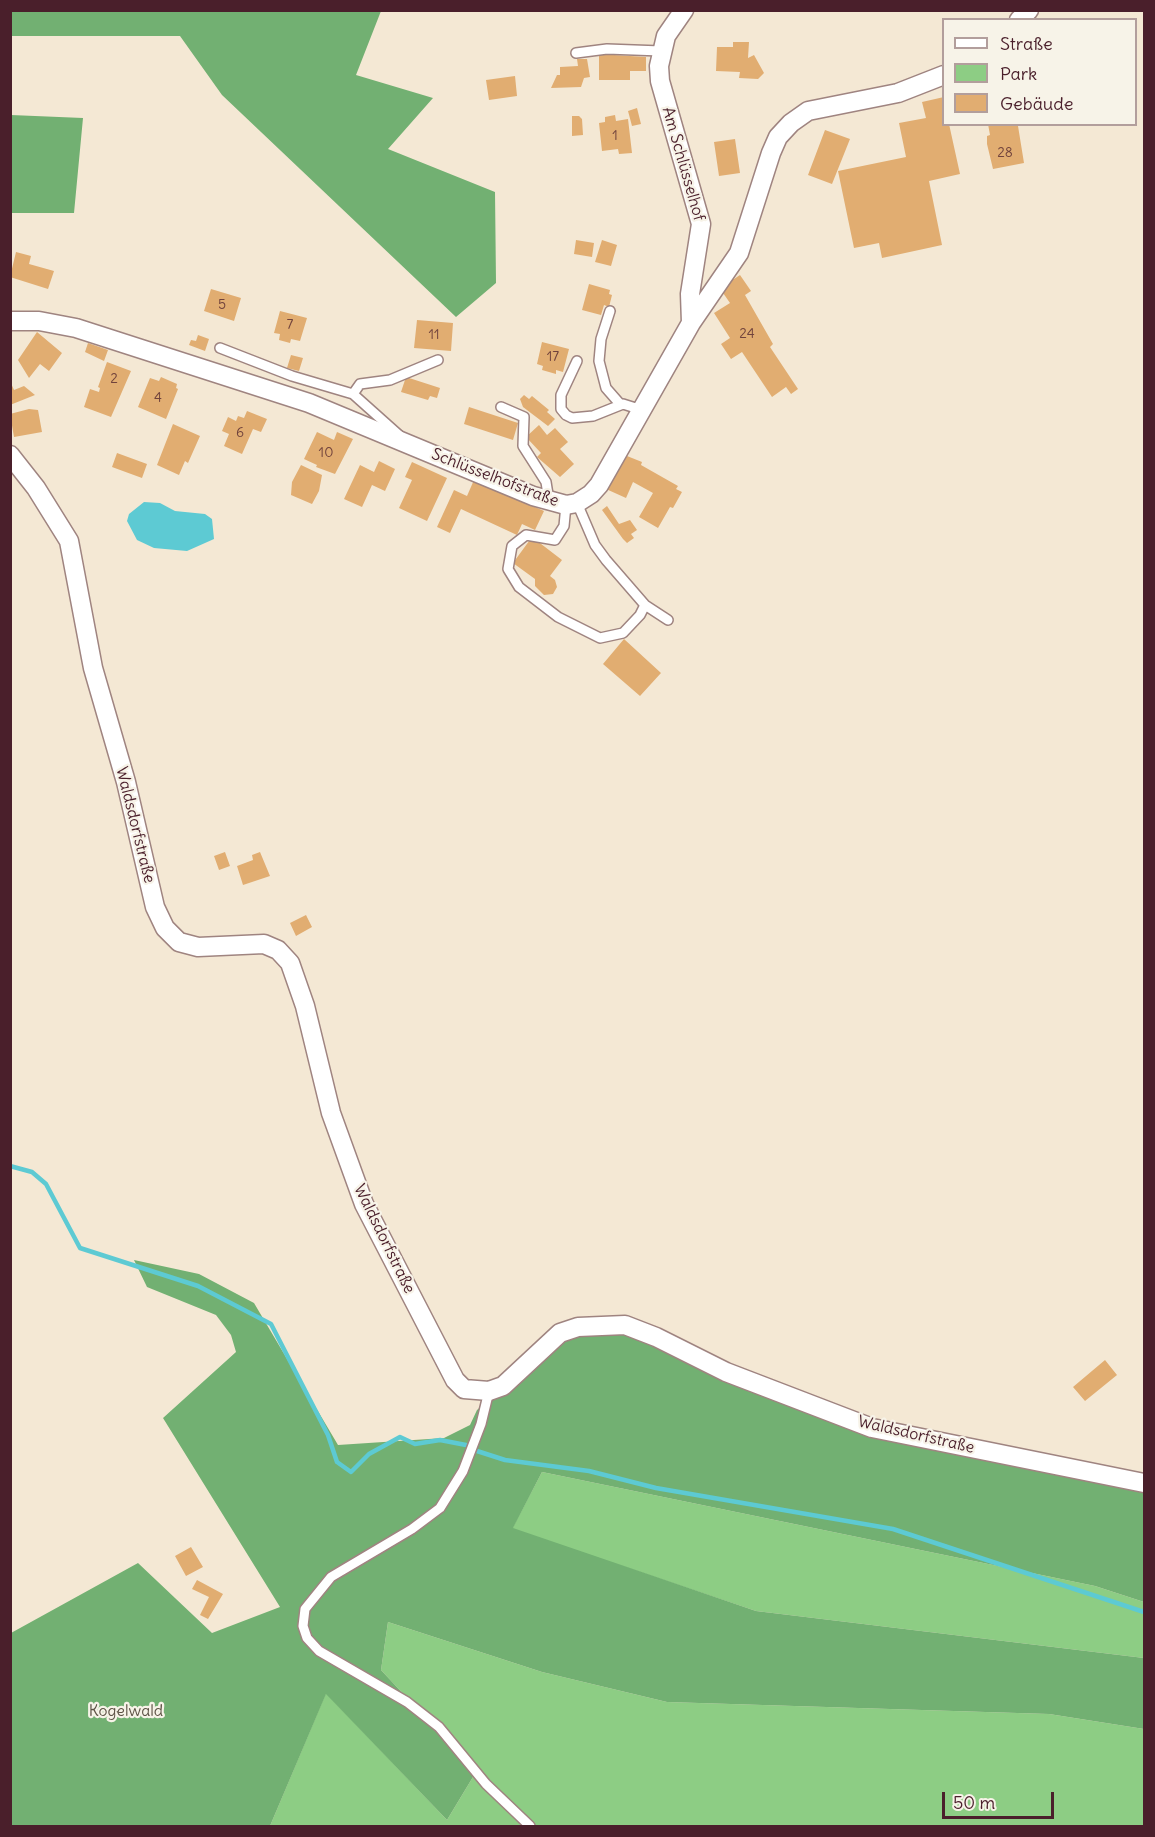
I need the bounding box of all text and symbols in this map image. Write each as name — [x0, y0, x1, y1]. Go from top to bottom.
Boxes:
legend — [942, 18, 1137, 126]
text: Straße — [1000, 32, 1053, 55]
text: Park — [1000, 62, 1037, 85]
text: Gebäude — [1000, 92, 1073, 115]
street label: Am Schlüsselhof — [658, 105, 708, 223]
house number: 1 — [612, 128, 618, 144]
house number: 28 — [997, 145, 1013, 161]
house number: 5 — [218, 297, 226, 313]
house number: 7 — [287, 317, 293, 333]
house number: 24 — [739, 326, 755, 342]
house number: 11 — [428, 327, 440, 343]
house number: 17 — [547, 349, 559, 365]
house number: 2 — [110, 371, 118, 387]
house number: 4 — [154, 390, 162, 406]
house number: 6 — [236, 425, 244, 441]
house number: 10 — [319, 445, 333, 461]
street label: Schlüsselhofstraße — [429, 445, 561, 511]
street label: Waldsdorfstraße — [111, 765, 159, 885]
street label: Waldsdorfstraße — [349, 1181, 419, 1297]
street label: Waldsdorfstraße — [856, 1412, 976, 1458]
park label: Kogelwald — [89, 1701, 163, 1721]
scale bar — [945, 1780, 1058, 1818]
text: 50 m — [953, 1791, 995, 1814]

